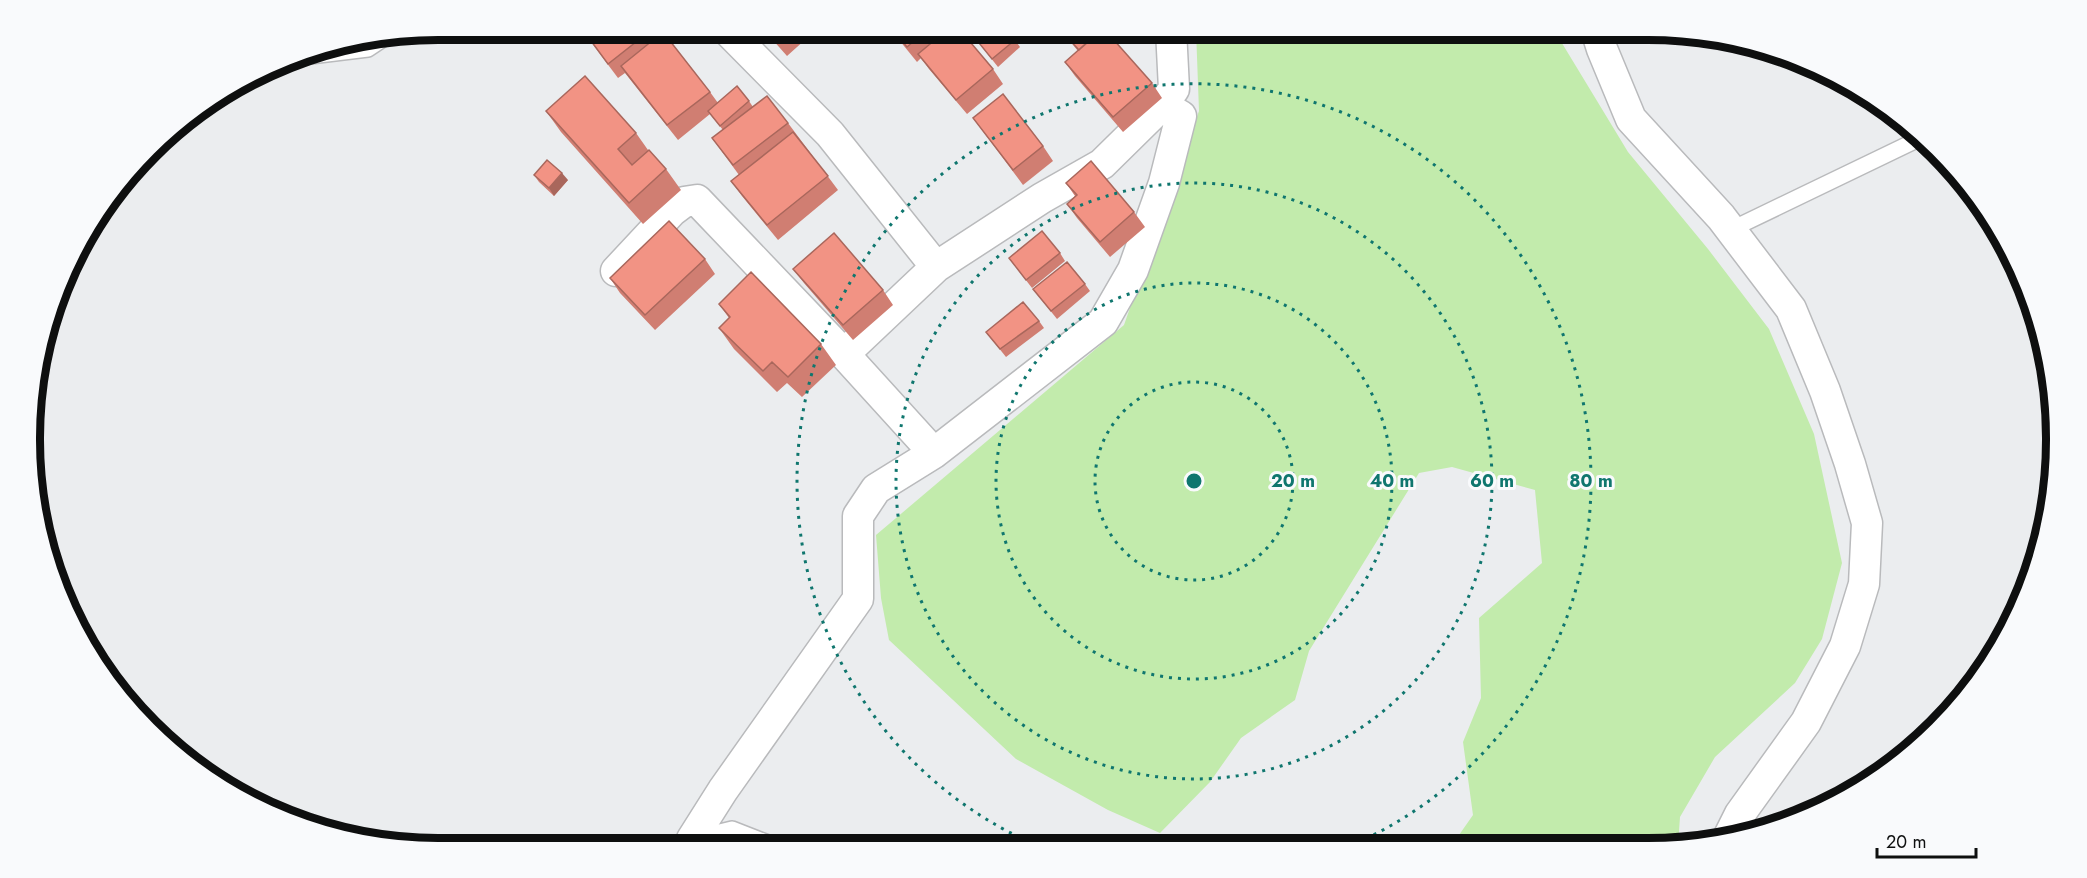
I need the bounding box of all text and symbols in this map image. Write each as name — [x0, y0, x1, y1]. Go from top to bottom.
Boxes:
text: 20 m — [1271, 468, 1315, 494]
text: 40 m — [1370, 468, 1414, 494]
text: 60 m — [1470, 468, 1514, 494]
text: 80 m — [1569, 468, 1613, 494]
centre of rings — [1184, 471, 1204, 491]
scale bar — [1877, 821, 1976, 859]
text: 20 m — [1886, 829, 1926, 855]

